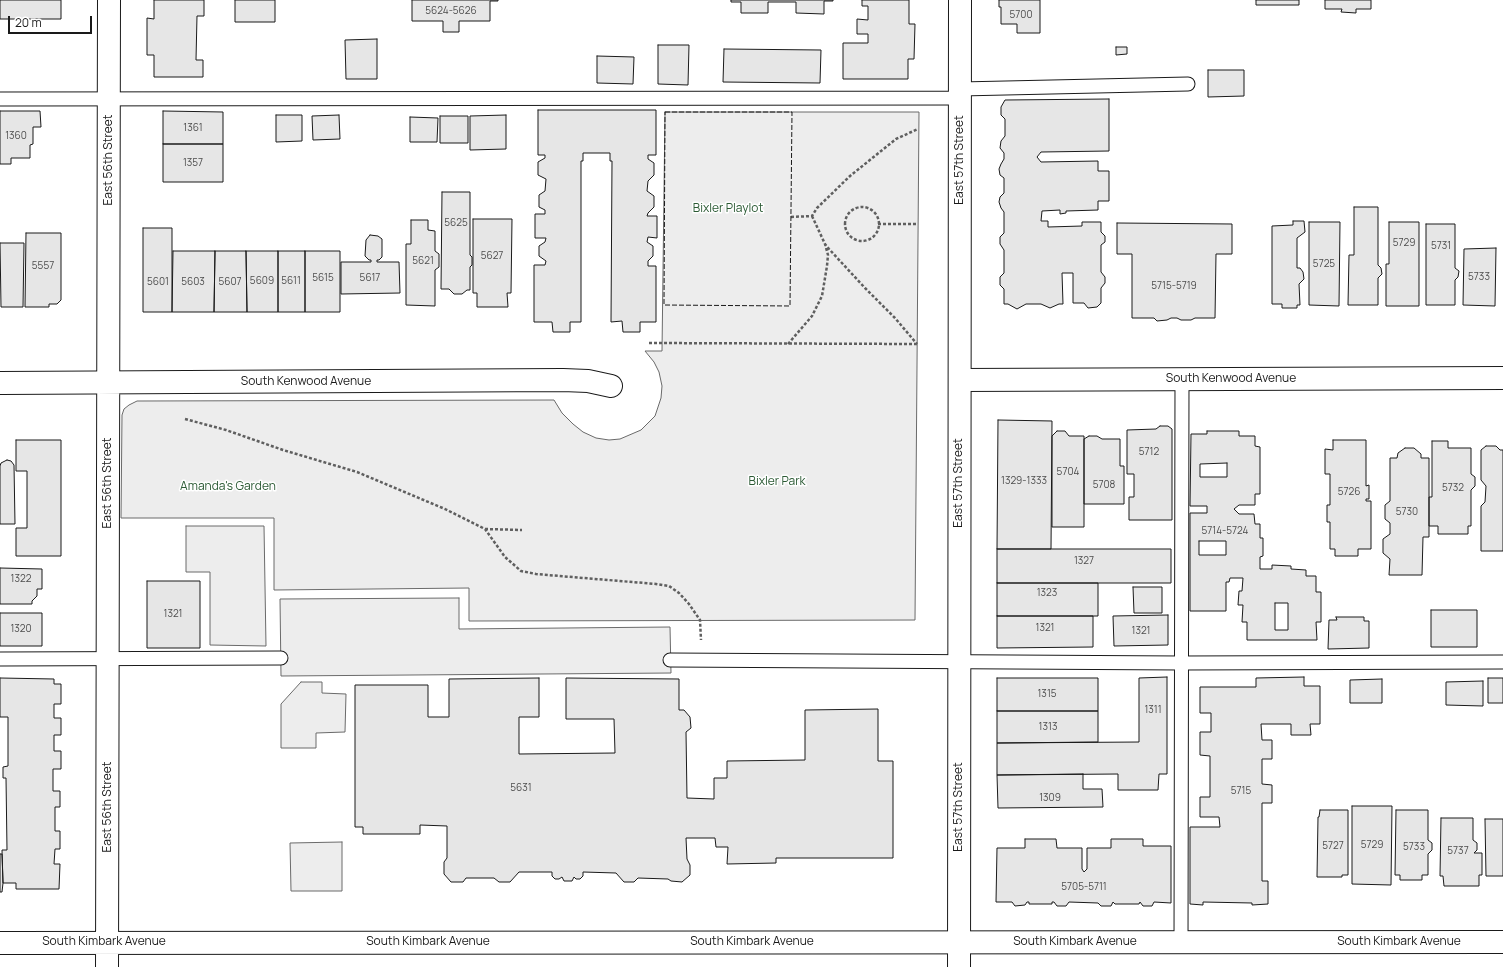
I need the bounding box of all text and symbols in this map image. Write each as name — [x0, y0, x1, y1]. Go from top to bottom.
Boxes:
house number: 5624-5626 — [425, 5, 477, 17]
scale bar — [10, 8, 94, 34]
house number: 5700 — [1010, 9, 1032, 21]
text: 20 m — [15, 14, 42, 31]
street label: East 56th Street — [102, 115, 116, 205]
street label: East 57th Street — [953, 115, 967, 205]
house number: 1361 — [183, 122, 203, 134]
house number: 1360 — [5, 130, 27, 142]
house number: 1357 — [183, 157, 203, 169]
park label: Bixler Playlot — [693, 202, 763, 216]
house number: 5625 — [444, 217, 468, 229]
house number: 5729 — [1393, 237, 1415, 249]
house number: 5731 — [1431, 240, 1451, 252]
house number: 5627 — [481, 250, 503, 262]
house number: 5621 — [412, 255, 434, 267]
house number: 5725 — [1313, 258, 1335, 270]
house number: 5557 — [32, 260, 54, 272]
house number: 5733 — [1468, 271, 1490, 283]
house number: 5615 — [312, 272, 334, 284]
house number: 5617 — [360, 272, 380, 284]
house number: 5609 — [250, 275, 274, 287]
house number: 5611 — [281, 275, 301, 287]
house number: 5601 — [147, 276, 169, 288]
house number: 5603 — [181, 276, 205, 288]
house number: 5607 — [218, 276, 242, 288]
house number: 5715-5719 — [1151, 280, 1197, 292]
street label: South Kenwood Avenue — [1166, 372, 1296, 386]
street label: South Kenwood Avenue — [241, 375, 371, 389]
street label: East 56th Street — [101, 438, 115, 528]
street label: East 57th Street — [952, 438, 966, 528]
house number: 5712 — [1139, 446, 1159, 458]
house number: 5704 — [1057, 466, 1079, 478]
park label: Bixler Park — [749, 475, 805, 489]
house number: 1329-1333 — [1001, 475, 1047, 487]
house number: 5708 — [1093, 479, 1115, 491]
park label: Amanda's Garden — [180, 480, 276, 494]
house number: 5732 — [1442, 482, 1464, 494]
house number: 5726 — [1338, 486, 1360, 498]
house number: 5730 — [1396, 506, 1418, 518]
house number: 5714-5724 — [1202, 525, 1248, 537]
house number: 1327 — [1074, 555, 1094, 567]
house number: 1322 — [11, 573, 31, 585]
house number: 1323 — [1037, 587, 1057, 599]
house number: 1321 — [163, 608, 183, 620]
house number: 1321 — [1035, 622, 1055, 634]
house number: 1320 — [10, 623, 32, 635]
house number: 1321 — [1131, 625, 1151, 637]
house number: 1315 — [1037, 688, 1057, 700]
house number: 1311 — [1144, 704, 1162, 716]
house number: 1313 — [1039, 721, 1057, 733]
street label: East 56th Street — [101, 762, 115, 852]
street label: East 57th Street — [952, 762, 966, 852]
house number: 5631 — [510, 782, 532, 794]
house number: 5715 — [1231, 785, 1251, 797]
house number: 1309 — [1039, 792, 1061, 804]
house number: 5729 — [1361, 839, 1383, 851]
house number: 5727 — [1322, 840, 1344, 852]
house number: 5733 — [1403, 841, 1425, 853]
house number: 5737 — [1447, 845, 1469, 857]
house number: 5705-5711 — [1061, 881, 1107, 893]
street label: South Kimbark Avenue — [42, 935, 166, 949]
street label: South Kimbark Avenue — [366, 935, 490, 949]
street label: South Kimbark Avenue — [690, 935, 814, 949]
street label: South Kimbark Avenue — [1013, 935, 1137, 949]
street label: South Kimbark Avenue — [1337, 935, 1461, 949]

